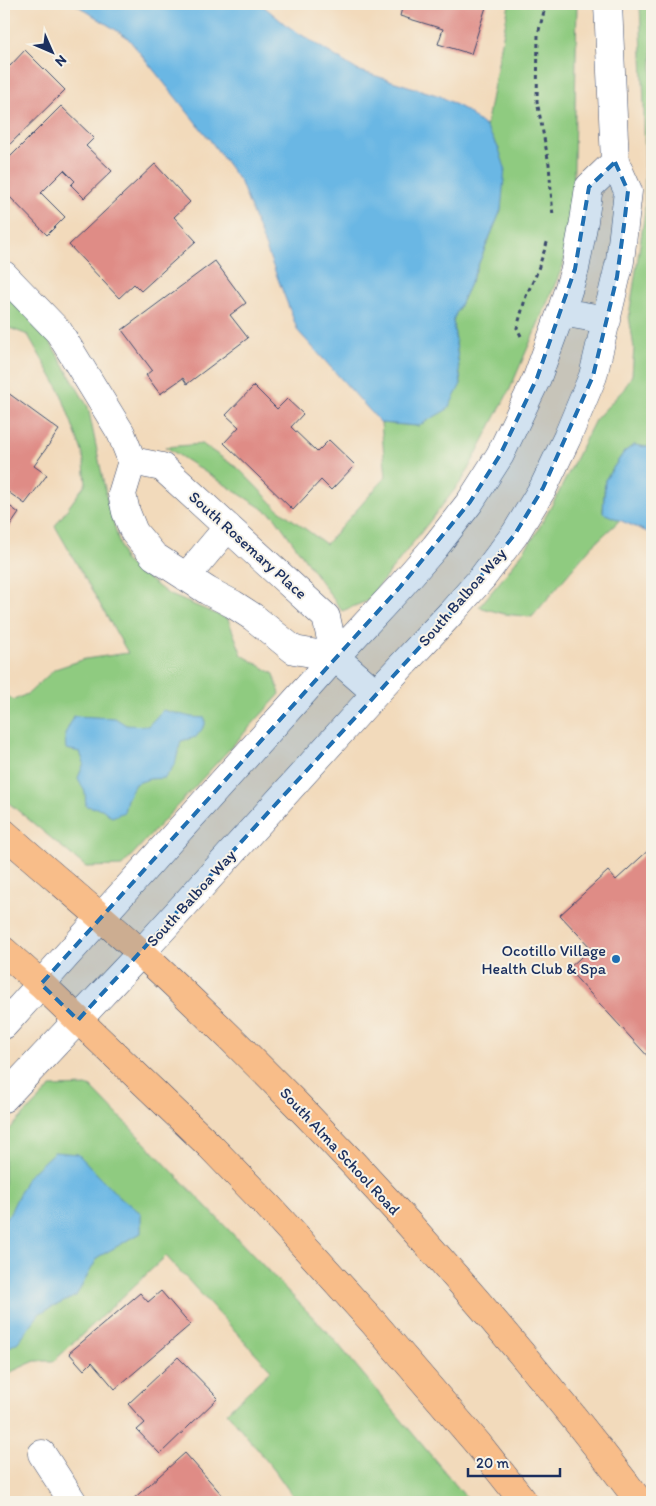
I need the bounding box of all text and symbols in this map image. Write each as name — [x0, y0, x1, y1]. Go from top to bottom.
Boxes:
north arrow — [28, 28, 78, 78]
text: N — [51, 51, 70, 70]
street label: South Rosemary Place — [185, 487, 311, 603]
street label: South Balboa Way — [414, 544, 510, 650]
street label: South Balboa Way — [142, 845, 240, 950]
place label: Ocotillo Village Health Club & Spa — [481, 941, 607, 978]
marker: Ocotillo Village Health Club & Spa — [610, 953, 622, 965]
street label: South Alma School Road — [276, 1083, 404, 1219]
scale bar — [468, 1446, 561, 1478]
text: 20 m — [476, 1454, 510, 1472]

